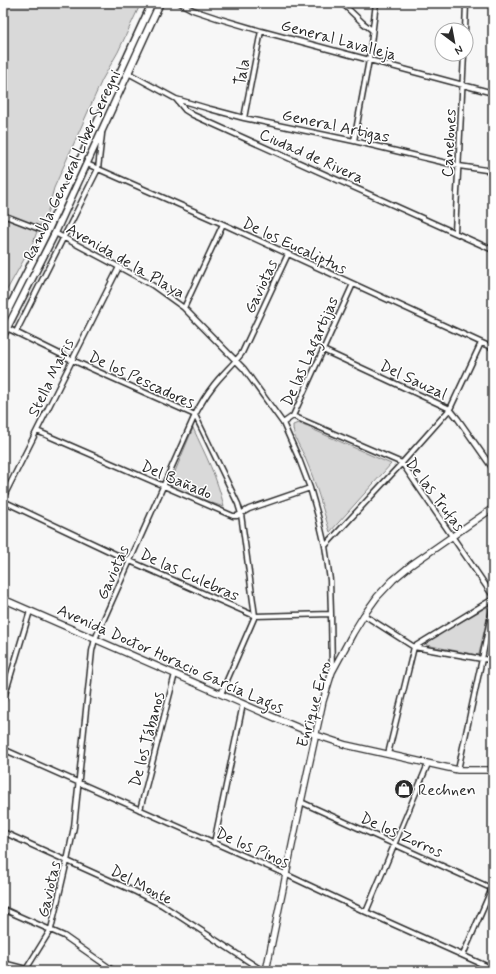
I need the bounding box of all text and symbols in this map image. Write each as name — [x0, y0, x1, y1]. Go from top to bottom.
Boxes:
street label: General Lavalleja — [279, 15, 399, 66]
north arrow — [434, 22, 474, 62]
text: N — [452, 42, 466, 58]
street label: Tala — [230, 57, 255, 88]
street label: Rambla General Liber Seregni — [19, 66, 126, 265]
street label: General Artigas — [280, 105, 391, 148]
street label: Canelones — [437, 108, 462, 178]
street label: Ciudad de Rivera — [256, 124, 367, 189]
street label: De los Eucaliptus — [239, 213, 350, 280]
street label: Avenida de la Playa — [62, 219, 188, 304]
street label: Gaviotas — [240, 256, 283, 317]
street label: De las Lagartijas — [277, 293, 345, 410]
street label: Stella Maris — [23, 335, 79, 420]
street label: De los Pescadores — [85, 347, 198, 414]
street label: Del Sauzal — [376, 356, 450, 405]
street label: De las Trufas — [400, 454, 469, 536]
street label: Del Bañado — [138, 456, 215, 505]
street label: Gaviotas — [92, 542, 135, 603]
street label: De las Culebras — [136, 544, 242, 607]
street label: Avenida Doctor Horacio García Lagos — [53, 600, 287, 720]
street label: Enrique Erro — [292, 659, 337, 750]
street label: De los Tábanos — [125, 689, 170, 789]
shop icon: Rechnen — [393, 778, 415, 800]
place label: Rechnen — [418, 780, 476, 801]
street label: De los Zorros — [357, 808, 446, 863]
street label: De los Pinos — [212, 823, 292, 874]
street label: Gaviotas — [33, 859, 66, 920]
street label: Del Monte — [107, 861, 176, 910]

